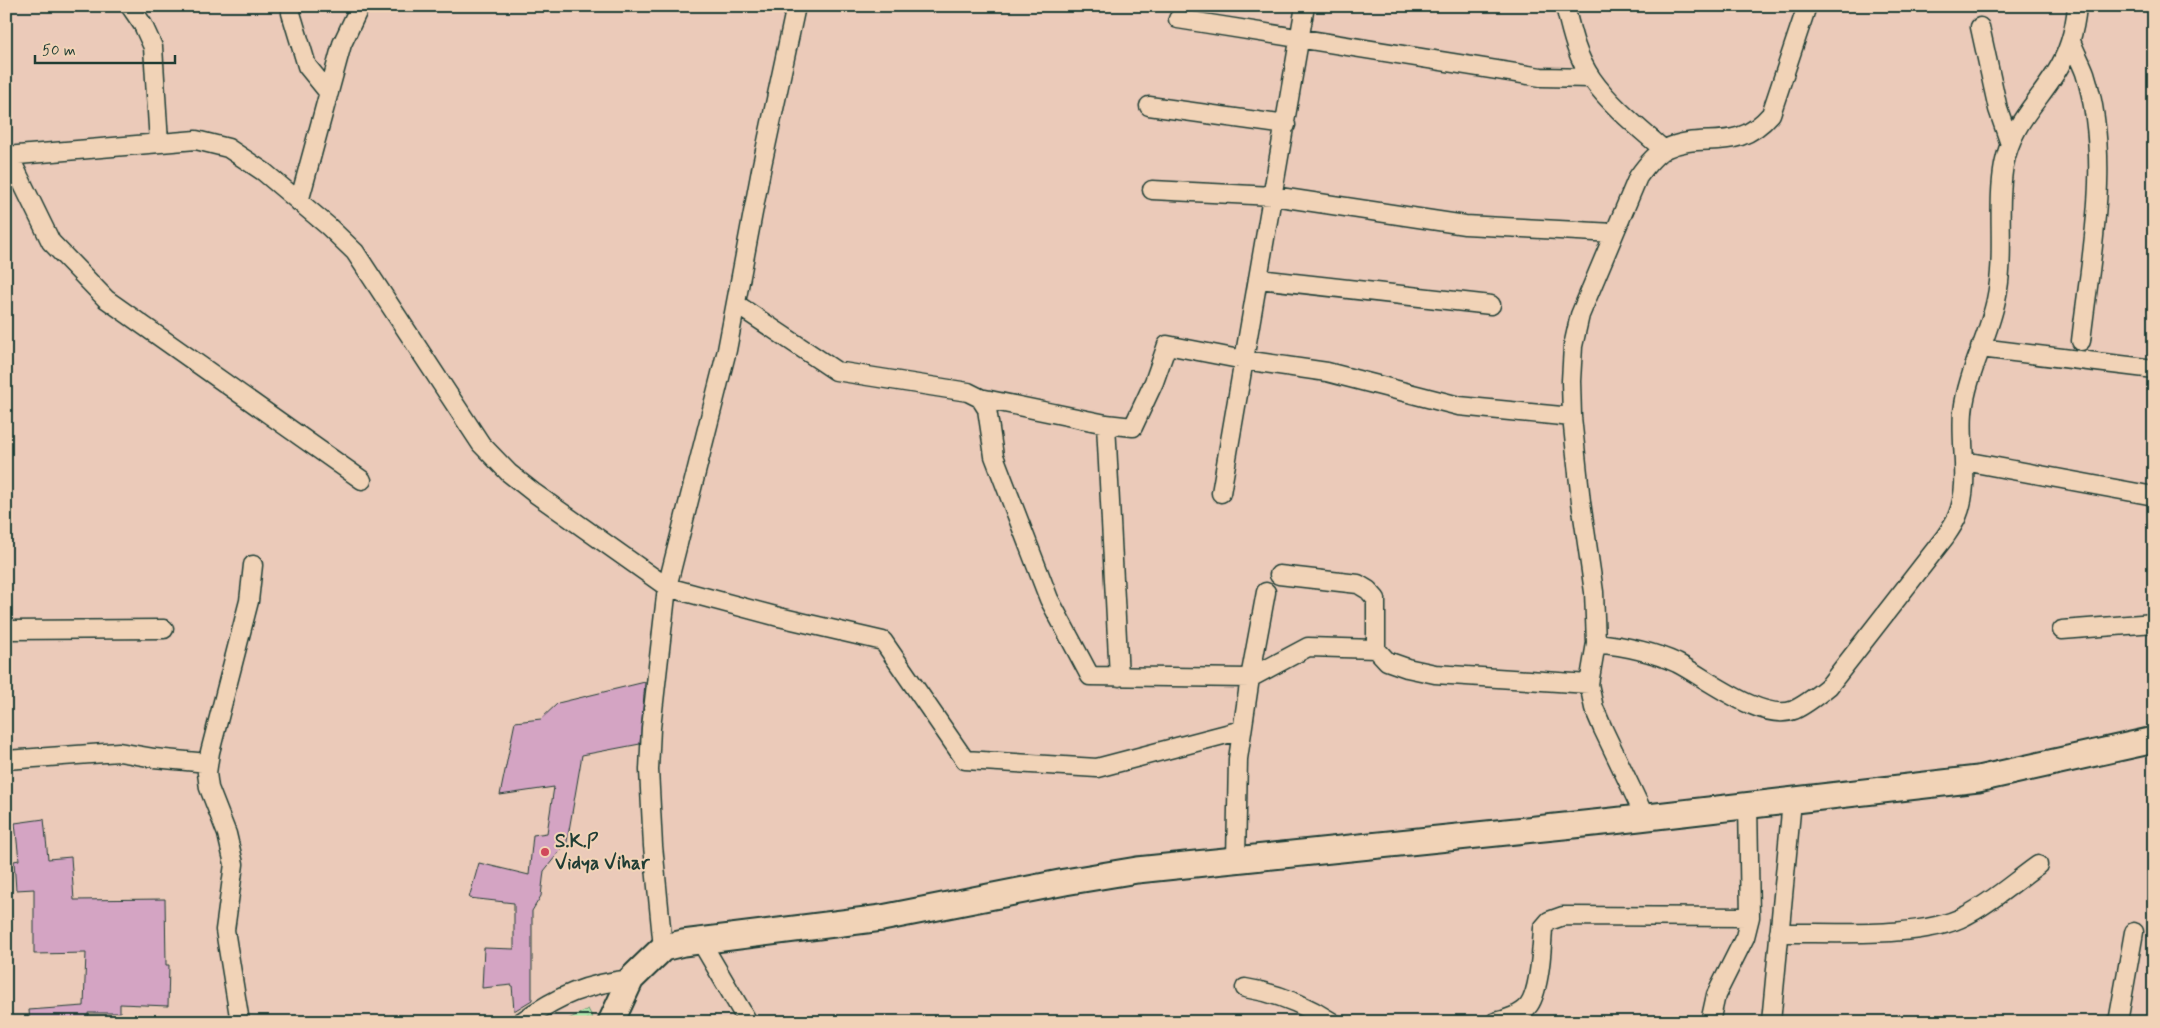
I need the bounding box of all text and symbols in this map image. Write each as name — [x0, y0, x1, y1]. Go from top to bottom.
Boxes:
scale bar — [35, 32, 175, 64]
text: 50 m — [42, 41, 76, 61]
place label: S.K.P Vidya Vihar — [555, 829, 651, 876]
marker: S.K.P Vidya Vihar — [539, 846, 551, 858]

